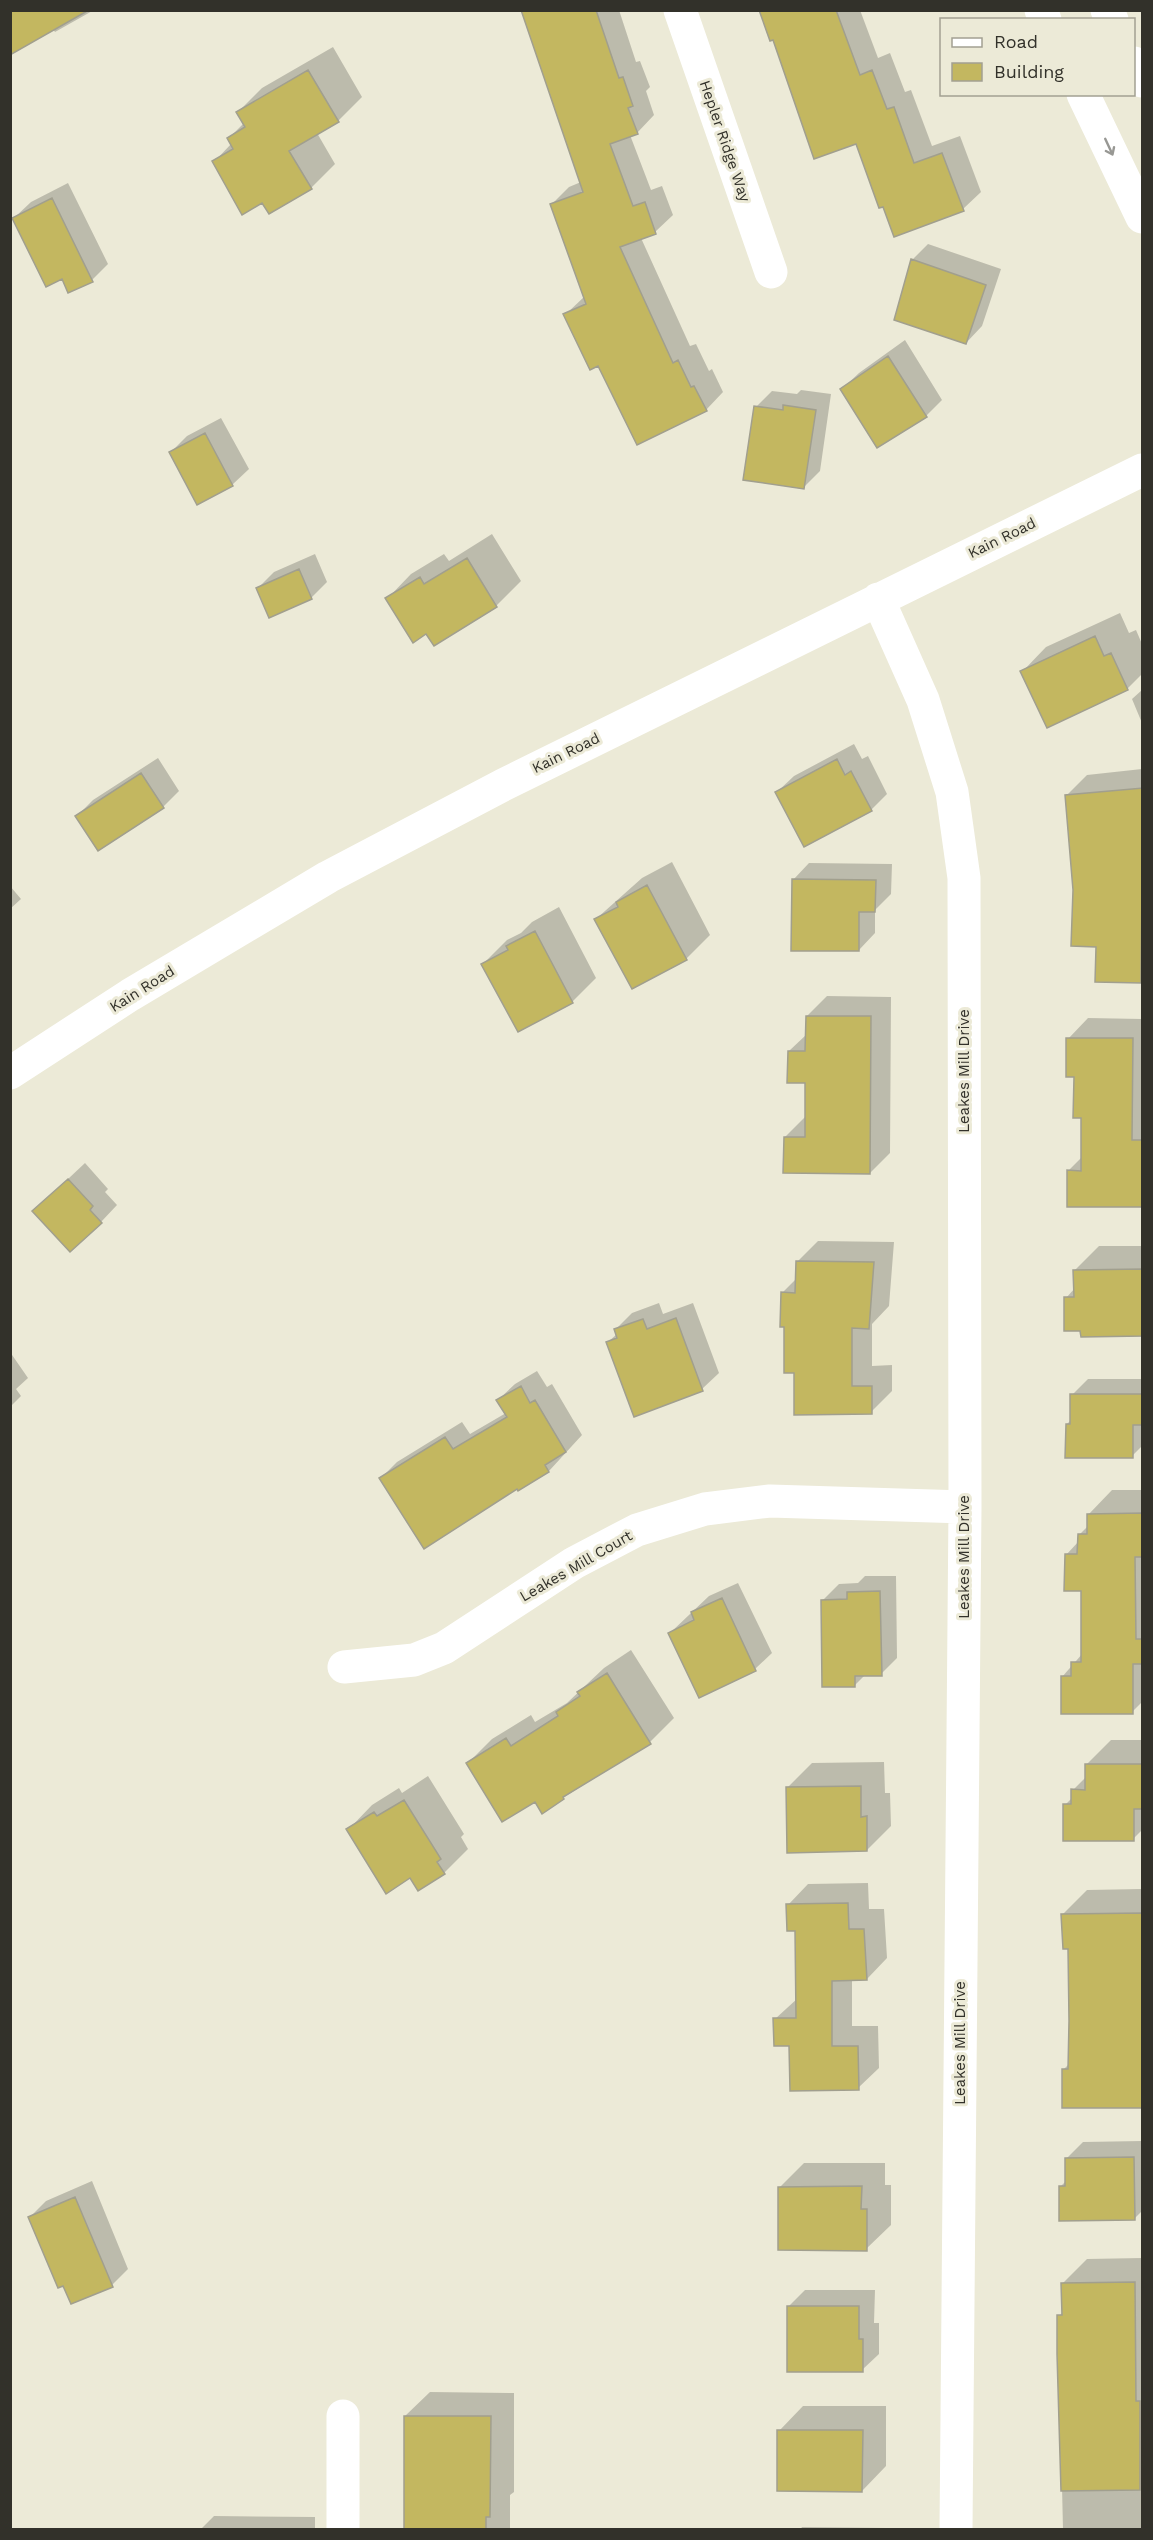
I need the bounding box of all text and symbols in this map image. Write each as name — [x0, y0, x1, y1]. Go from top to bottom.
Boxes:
legend — [940, 18, 1135, 96]
text: Road — [994, 31, 1038, 52]
text: Building — [994, 61, 1064, 82]
street label: Hepler Ridge Way — [696, 78, 754, 204]
one-way arrow — [1103, 138, 1115, 156]
street label: Kain Road — [965, 514, 1039, 562]
street label: Kain Road — [529, 729, 603, 777]
street label: Kain Road — [106, 962, 178, 1016]
street label: Leakes Mill Drive — [955, 1009, 973, 1133]
street label: Leakes Mill Drive — [955, 1495, 973, 1619]
street label: Leakes Mill Court — [517, 1526, 636, 1606]
street label: Leakes Mill Drive — [951, 1981, 969, 2105]

